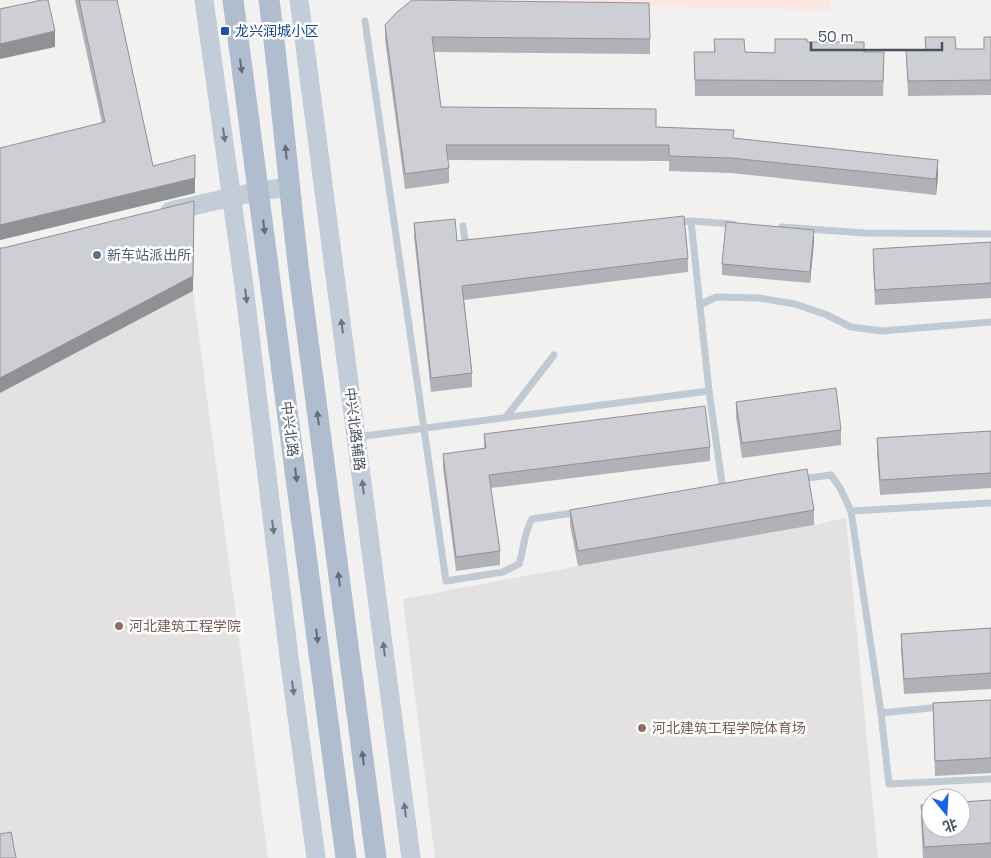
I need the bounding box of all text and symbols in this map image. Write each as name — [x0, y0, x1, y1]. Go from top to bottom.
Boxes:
scale bar — [811, 20, 942, 52]
place label: 龙兴润城小区 — [235, 22, 319, 40]
marker: 龙兴润城小区 — [219, 25, 231, 37]
text: 50 m — [818, 27, 853, 46]
one-way arrow — [238, 58, 246, 74]
one-way arrow — [220, 127, 228, 143]
one-way arrow — [282, 144, 290, 160]
one-way arrow — [260, 219, 268, 235]
place label: 新车站派出所 — [107, 246, 191, 264]
marker: 新车站派出所 — [91, 249, 103, 261]
one-way arrow — [242, 288, 250, 304]
one-way arrow — [338, 318, 346, 334]
street label: 中兴北路辅路 — [341, 386, 369, 472]
street label: 中兴北路 — [278, 400, 302, 458]
one-way arrow — [314, 410, 322, 426]
one-way arrow — [292, 467, 300, 483]
one-way arrow — [359, 479, 367, 495]
one-way arrow — [269, 519, 277, 535]
one-way arrow — [335, 571, 343, 587]
place label: 河北建筑工程学院 — [129, 617, 241, 635]
marker: 河北建筑工程学院 — [113, 620, 125, 632]
one-way arrow — [314, 628, 322, 644]
one-way arrow — [380, 640, 388, 656]
one-way arrow — [289, 680, 297, 696]
place label: 河北建筑工程学院体育场 — [652, 719, 806, 737]
marker: 河北建筑工程学院体育场 — [636, 722, 648, 734]
one-way arrow — [358, 749, 366, 765]
north arrow — [921, 788, 971, 838]
one-way arrow — [401, 801, 409, 817]
text: 北 — [941, 815, 959, 836]

